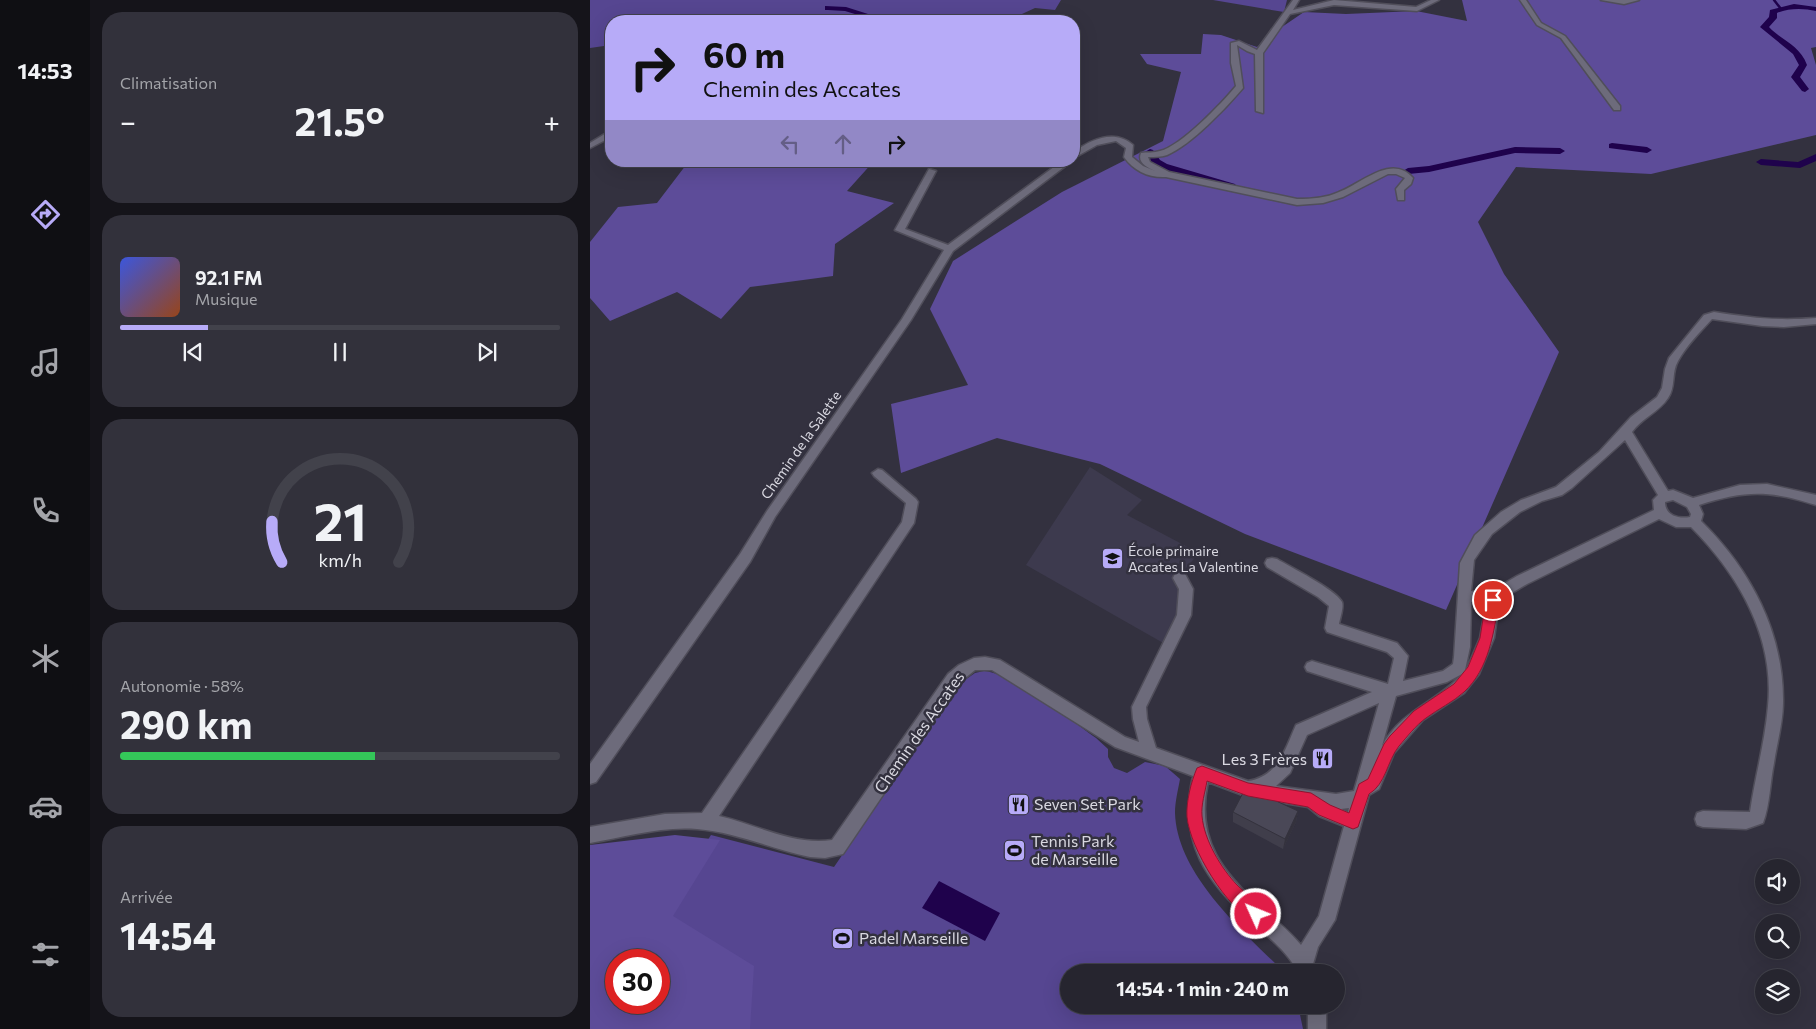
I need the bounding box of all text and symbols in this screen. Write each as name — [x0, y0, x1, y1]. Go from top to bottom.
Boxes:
text: 60 m — [703, 32, 785, 75]
icon: right — [620, 35, 685, 100]
text: 14:53 — [18, 57, 72, 84]
text: Climatisation — [120, 73, 217, 92]
text: Chemin des Accates — [703, 75, 901, 102]
text: 21.5° — [295, 97, 385, 144]
text: − — [120, 104, 136, 138]
text: + — [544, 104, 560, 138]
icon: left — [776, 130, 804, 158]
icon: ahead — [829, 130, 857, 158]
icon: right — [882, 130, 910, 158]
icon: directions — [28, 197, 63, 232]
text: 92.1 FM — [195, 266, 263, 289]
text: Musique — [195, 289, 257, 308]
icon: previous — [179, 338, 207, 366]
icon: pause — [326, 338, 354, 366]
icon: next — [473, 338, 501, 366]
icon: music — [28, 345, 63, 380]
street label: Chemin de la Salette — [757, 387, 844, 502]
text: 21 — [313, 488, 367, 552]
icon: phone — [28, 493, 63, 528]
place label: École primaire Accates La Valentine — [1128, 542, 1259, 575]
school or university icon: École primaire Accates La Valentine — [1100, 547, 1124, 571]
text: km/h — [318, 549, 362, 571]
pin — [1472, 579, 1514, 621]
icon: arrive — [1479, 586, 1507, 614]
icon: climate — [28, 641, 63, 676]
street label: Chemin des Accates — [870, 667, 968, 796]
text: Autonomie · 58% — [120, 676, 244, 695]
text: 290 km — [120, 700, 252, 747]
restaurant icon: Les 3 Frères — [1311, 747, 1335, 771]
place label: Les 3 Frères — [1222, 749, 1307, 768]
icon: car — [28, 789, 63, 824]
restaurant icon: Seven Set Park — [1006, 792, 1030, 816]
place label: Seven Set Park — [1034, 794, 1141, 813]
place label: Tennis Park de Marseille — [1031, 831, 1118, 868]
sports icon: Tennis Park de Marseille — [1003, 838, 1027, 862]
map controls — [1755, 859, 1800, 1014]
button: sound — [1755, 859, 1800, 904]
text: Arrivée — [120, 887, 173, 906]
position arrow — [1229, 887, 1281, 939]
text: 14:54 — [120, 911, 216, 958]
button: search — [1755, 914, 1800, 959]
sports icon: Padel Marseille — [831, 926, 855, 950]
place label: Padel Marseille — [859, 928, 968, 947]
icon: filters — [28, 937, 63, 972]
speed limit sign: 30 — [605, 949, 670, 1014]
button: layers — [1755, 969, 1800, 1014]
text: 14:54 · 1 min · 240 m — [1116, 977, 1289, 1000]

